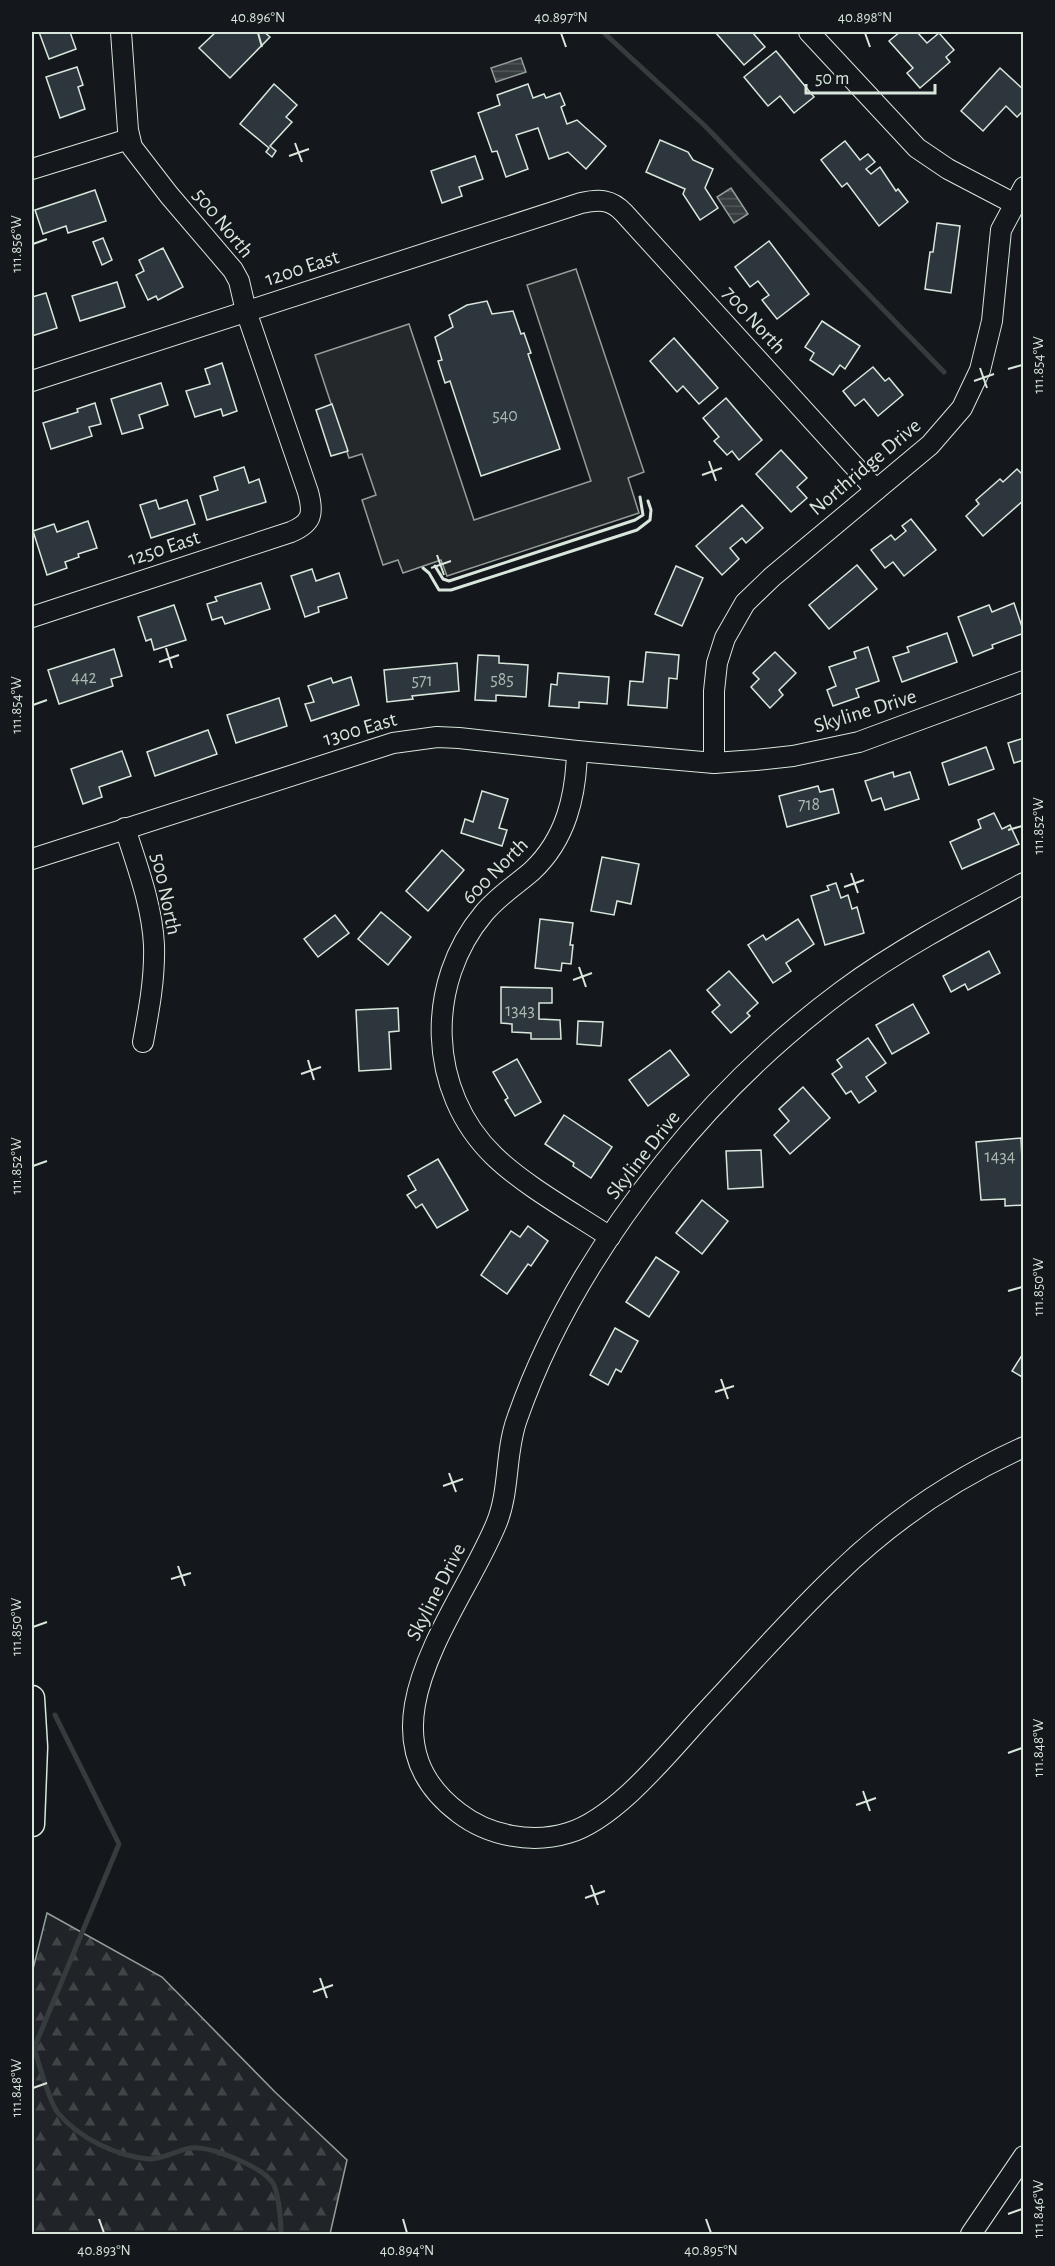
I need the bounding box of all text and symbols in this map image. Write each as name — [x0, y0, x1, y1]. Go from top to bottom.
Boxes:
text: 40.896°N — [231, 10, 285, 25]
text: 40.897°N — [534, 10, 588, 25]
text: 40.898°N — [838, 10, 892, 25]
scale bar — [806, 57, 935, 95]
text: 50 m — [815, 70, 849, 88]
street label: 500 North — [189, 184, 257, 262]
text: 111.856°W — [9, 215, 24, 273]
street label: 1200 East — [262, 246, 342, 290]
street label: 700 North — [718, 282, 790, 358]
text: 111.854°W — [1031, 336, 1046, 394]
house number: 540 — [492, 407, 518, 425]
street label: Northridge Drive — [805, 415, 925, 519]
street label: 1250 East — [126, 526, 203, 569]
house number: 442 — [71, 669, 97, 687]
house number: 585 — [490, 671, 514, 689]
house number: 571 — [411, 672, 433, 690]
text: 111.854°W — [9, 676, 24, 734]
street label: Skyline Drive — [811, 685, 919, 737]
street label: 1300 East — [321, 708, 399, 749]
house number: 718 — [798, 796, 820, 814]
text: 111.852°W — [1031, 797, 1046, 855]
street label: 600 North — [458, 834, 532, 908]
street label: 500 North — [147, 851, 185, 937]
house number: 1343 — [505, 1002, 535, 1020]
street label: Skyline Drive — [602, 1107, 684, 1203]
text: 111.852°W — [9, 1137, 24, 1195]
house number: 1434 — [985, 1148, 1016, 1166]
text: 111.850°W — [1031, 1257, 1046, 1316]
street label: Skyline Drive — [403, 1540, 469, 1644]
text: 111.850°W — [9, 1597, 24, 1656]
text: 111.848°W — [1031, 1718, 1046, 1777]
text: 111.848°W — [9, 2058, 24, 2117]
text: 111.846°W — [1031, 2179, 1046, 2238]
text: 40.893°N — [77, 2243, 131, 2258]
text: 40.894°N — [380, 2243, 434, 2258]
text: 40.895°N — [684, 2243, 738, 2258]

